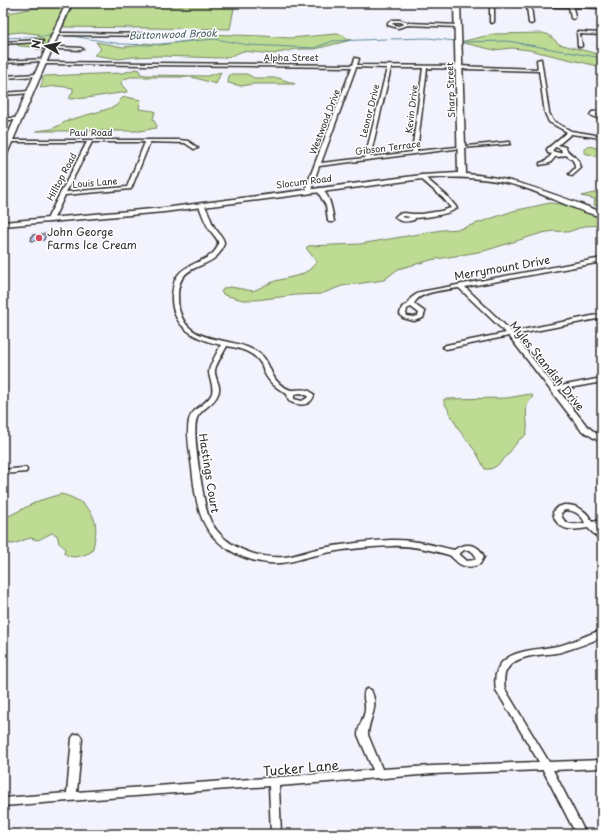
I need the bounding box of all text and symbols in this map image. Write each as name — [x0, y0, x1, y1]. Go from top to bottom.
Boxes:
water label: Buttonwood Brook — [128, 24, 218, 43]
north arrow — [26, 26, 66, 66]
text: N — [27, 38, 45, 50]
street label: Alpha Street — [263, 50, 319, 64]
street label: Sharp Street — [442, 62, 458, 118]
street label: Leonor Drive — [356, 82, 383, 139]
street label: Kevin Drive — [401, 84, 421, 134]
street label: Westwood Drive — [305, 87, 343, 156]
street label: Paul Road — [70, 125, 112, 139]
street label: Gibson Terrace — [354, 136, 422, 158]
street label: Hilltop Road — [43, 150, 80, 203]
street label: Slocum Road — [275, 171, 333, 191]
street label: Louis Lane — [72, 173, 118, 191]
place label: John George Farms Ice Cream — [47, 223, 137, 253]
marker: John George Farms Ice Cream — [34, 233, 44, 243]
street label: Merrymount Drive — [453, 251, 551, 284]
street label: Myles Standish Drive — [506, 317, 589, 414]
street label: Hastings Court — [195, 432, 224, 514]
street label: Tucker Lane — [262, 755, 340, 780]

